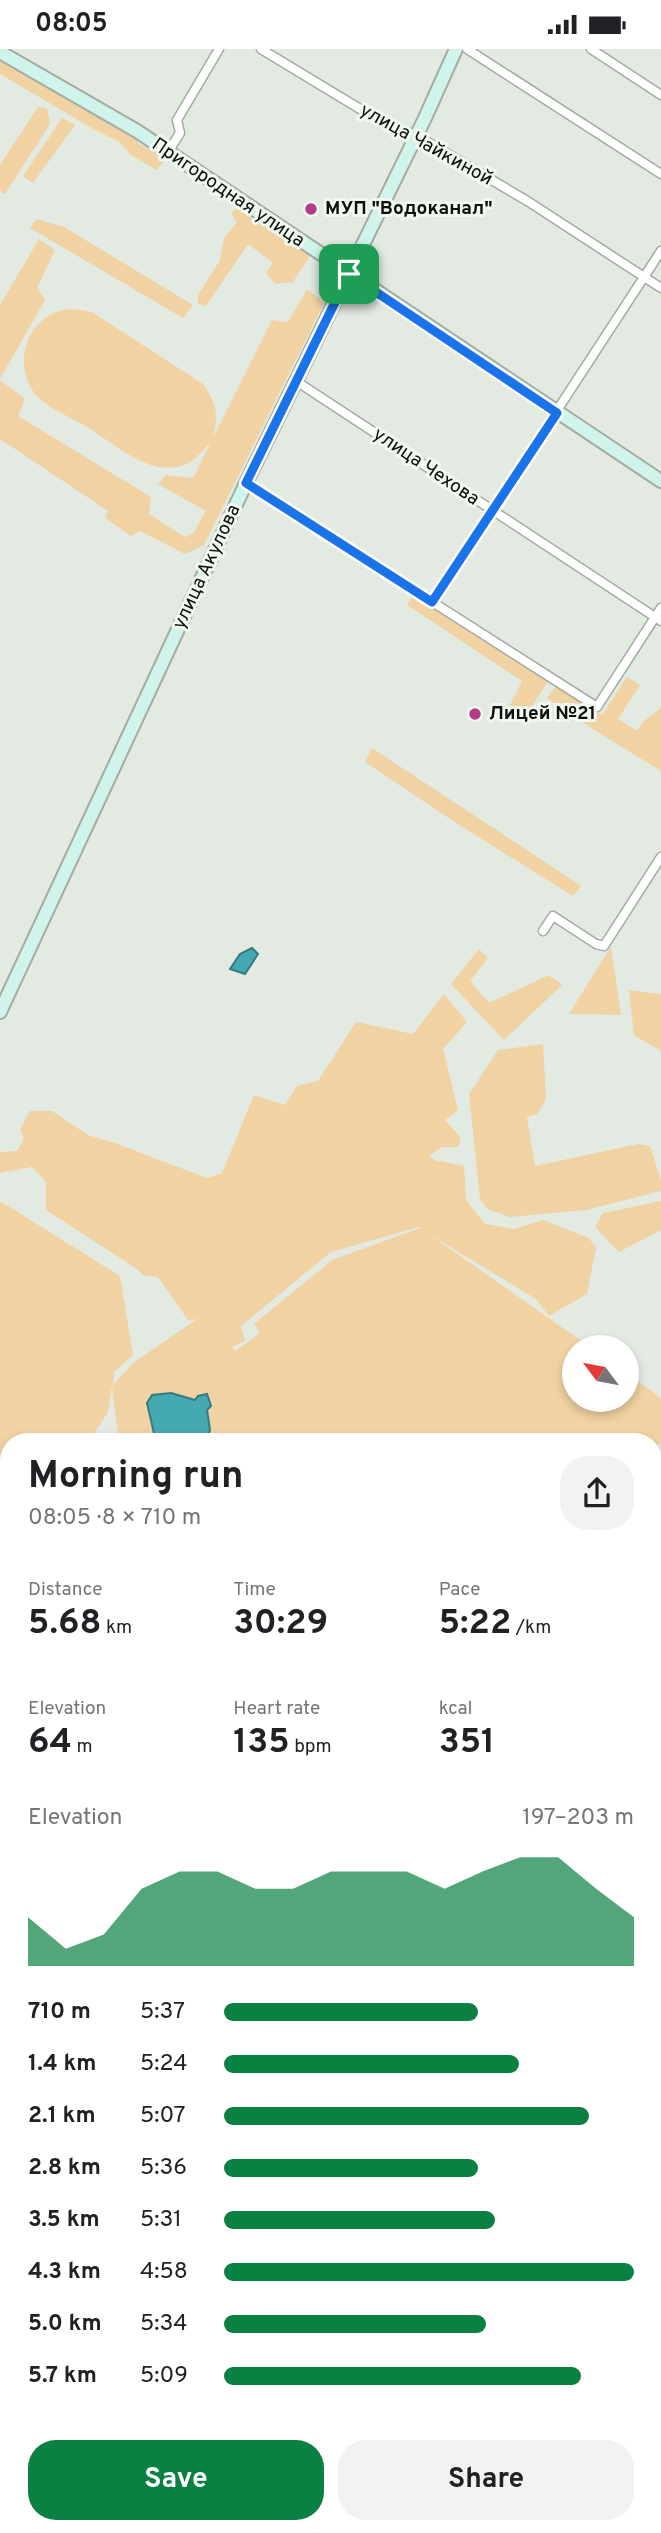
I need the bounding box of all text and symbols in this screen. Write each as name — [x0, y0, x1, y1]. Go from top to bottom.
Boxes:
text: 08:05 — [35, 8, 108, 41]
street label: улица Чайкиной — [355, 99, 497, 191]
street label: Пригородная улица — [147, 133, 309, 253]
place label: МУП "Водоканал" — [325, 197, 493, 221]
marker: МУП "Водоканал" — [303, 201, 319, 217]
pin — [319, 244, 379, 304]
icon: arrive — [330, 255, 368, 293]
street label: улица Чехова — [368, 423, 484, 511]
street label: улица Акулова — [168, 501, 246, 633]
place label: Лицей №21 — [489, 702, 596, 726]
marker: Лицей №21 — [467, 706, 483, 722]
north arrow — [562, 1335, 639, 1412]
map controls — [562, 1335, 639, 1412]
text: Morning run — [28, 1453, 244, 1502]
button: share — [560, 1456, 634, 1530]
text: 08:05 · 8 × 710 m — [28, 1504, 201, 1533]
text: Distance — [28, 1578, 103, 1602]
text: Time — [233, 1578, 276, 1602]
text: Pace — [439, 1578, 480, 1602]
text: 5.68 — [28, 1602, 101, 1646]
text: 30:29 — [233, 1602, 328, 1646]
text: 5:22 — [439, 1602, 511, 1646]
text: km — [101, 1616, 132, 1640]
text: /km — [511, 1616, 551, 1640]
text: Elevation — [28, 1697, 106, 1721]
text: Heart rate — [233, 1697, 320, 1721]
text: kcal — [439, 1697, 472, 1721]
text: 64 — [28, 1721, 72, 1765]
text: 135 — [233, 1721, 290, 1765]
text: 351 — [439, 1721, 495, 1765]
text: m — [72, 1735, 93, 1759]
text: bpm — [290, 1735, 331, 1759]
text: Elevation — [28, 1804, 123, 1833]
text: 197–203 m — [522, 1804, 634, 1833]
text: 710 m — [28, 1998, 91, 2027]
text: 5:37 — [140, 1998, 185, 2027]
text: 1.4 km — [28, 2050, 96, 2079]
text: 5:24 — [140, 2050, 188, 2079]
text: 2.1 km — [28, 2102, 96, 2131]
text: 5:07 — [140, 2102, 186, 2131]
text: 2.8 km — [28, 2154, 101, 2183]
text: 5:36 — [140, 2154, 187, 2183]
text: 3.5 km — [28, 2206, 100, 2235]
text: 5:31 — [140, 2206, 182, 2235]
text: 4.3 km — [28, 2258, 101, 2287]
text: 4:58 — [140, 2258, 188, 2287]
text: 5.0 km — [28, 2310, 102, 2339]
text: 5:34 — [140, 2310, 188, 2339]
text: 5.7 km — [28, 2362, 97, 2391]
text: 5:09 — [140, 2362, 188, 2391]
button: Save — [28, 2440, 324, 2520]
button: Share — [338, 2440, 634, 2520]

